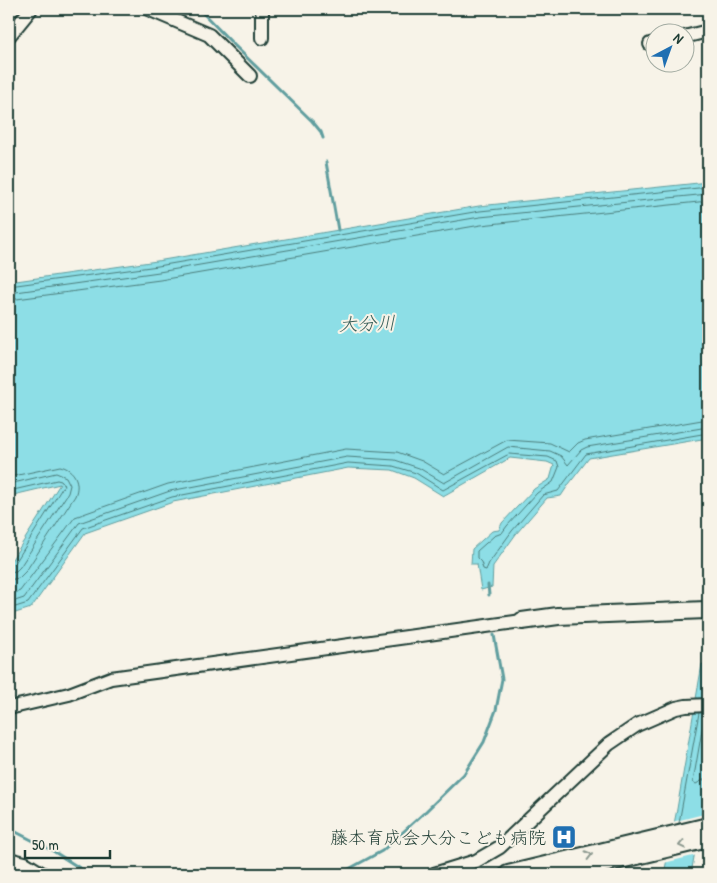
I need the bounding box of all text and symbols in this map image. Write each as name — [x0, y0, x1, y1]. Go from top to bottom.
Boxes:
north arrow — [644, 22, 694, 72]
text: N — [670, 28, 688, 48]
water label: 大分川 — [338, 309, 396, 337]
hospital icon: 藤本育成会大分こども病院 — [551, 824, 577, 850]
place label: 藤本育成会大分こども病院 — [330, 825, 546, 850]
scale bar — [25, 828, 110, 860]
text: 50 m — [32, 834, 59, 855]
one-way arrow — [678, 839, 687, 850]
one-way arrow — [585, 850, 594, 861]

